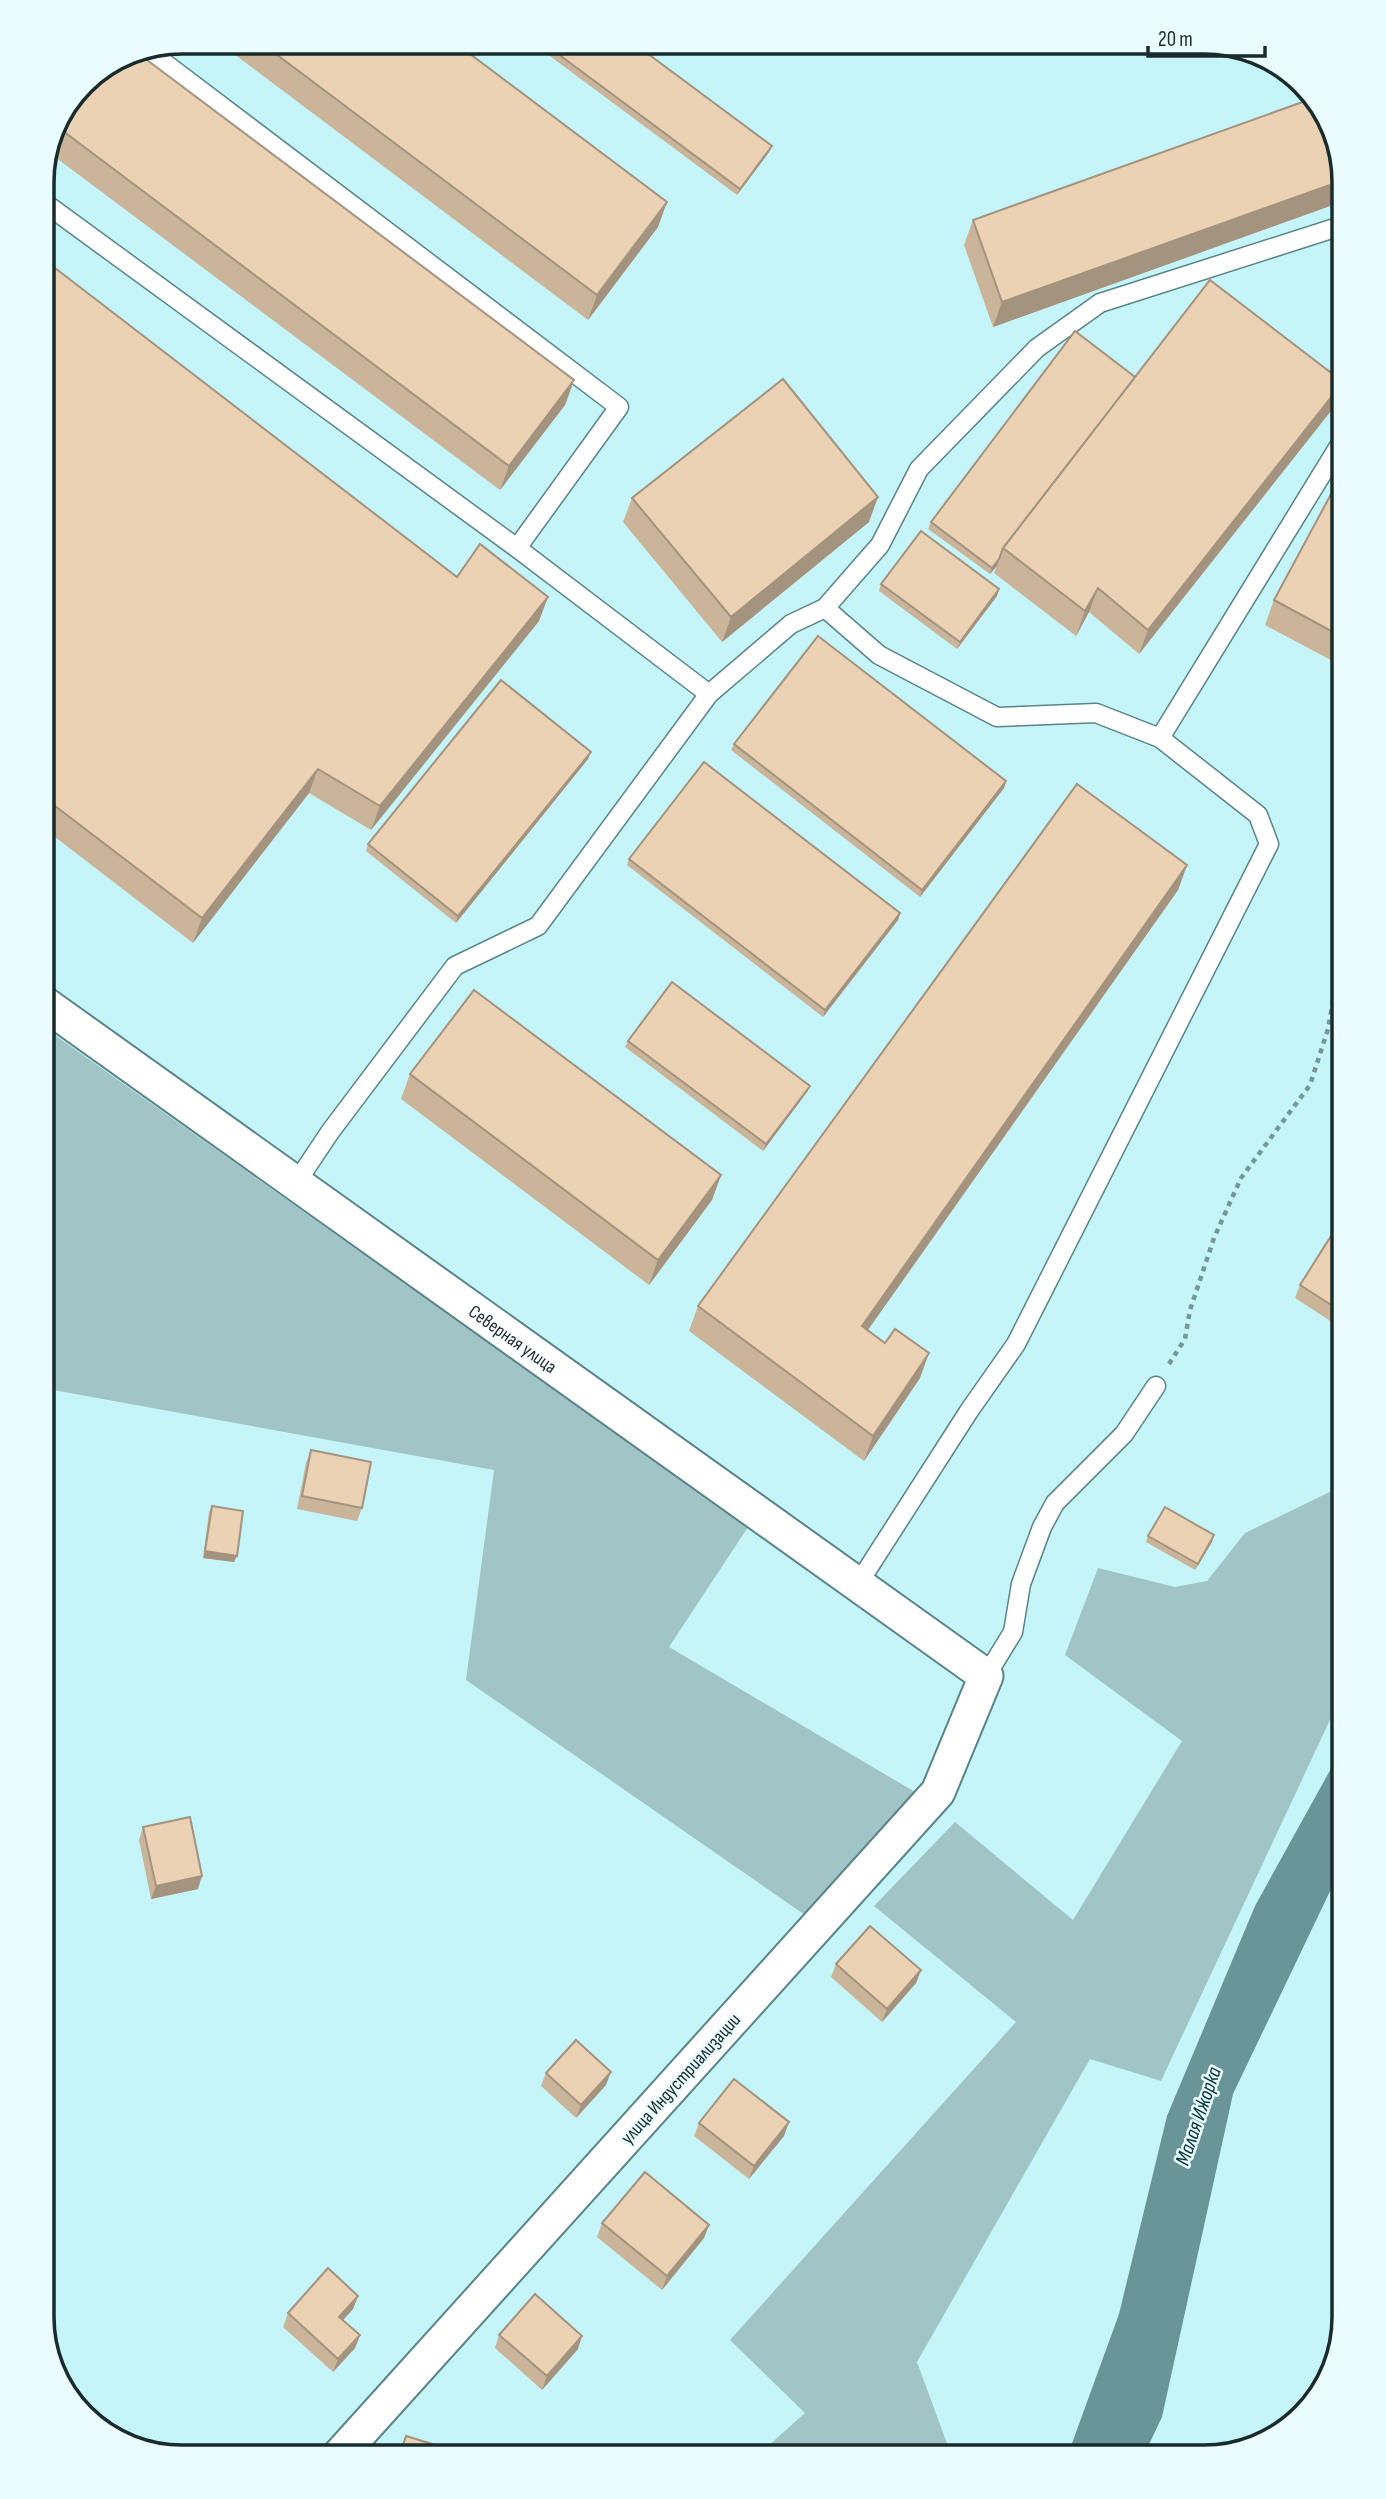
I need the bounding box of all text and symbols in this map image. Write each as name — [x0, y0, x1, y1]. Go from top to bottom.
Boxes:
scale bar — [1148, 14, 1265, 58]
text: 20 m — [1158, 27, 1193, 52]
street label: Северная улица — [464, 1300, 561, 1379]
street label: улица Индустриализации — [616, 2009, 746, 2149]
water label: Малая Ижорка — [1170, 2063, 1227, 2169]

